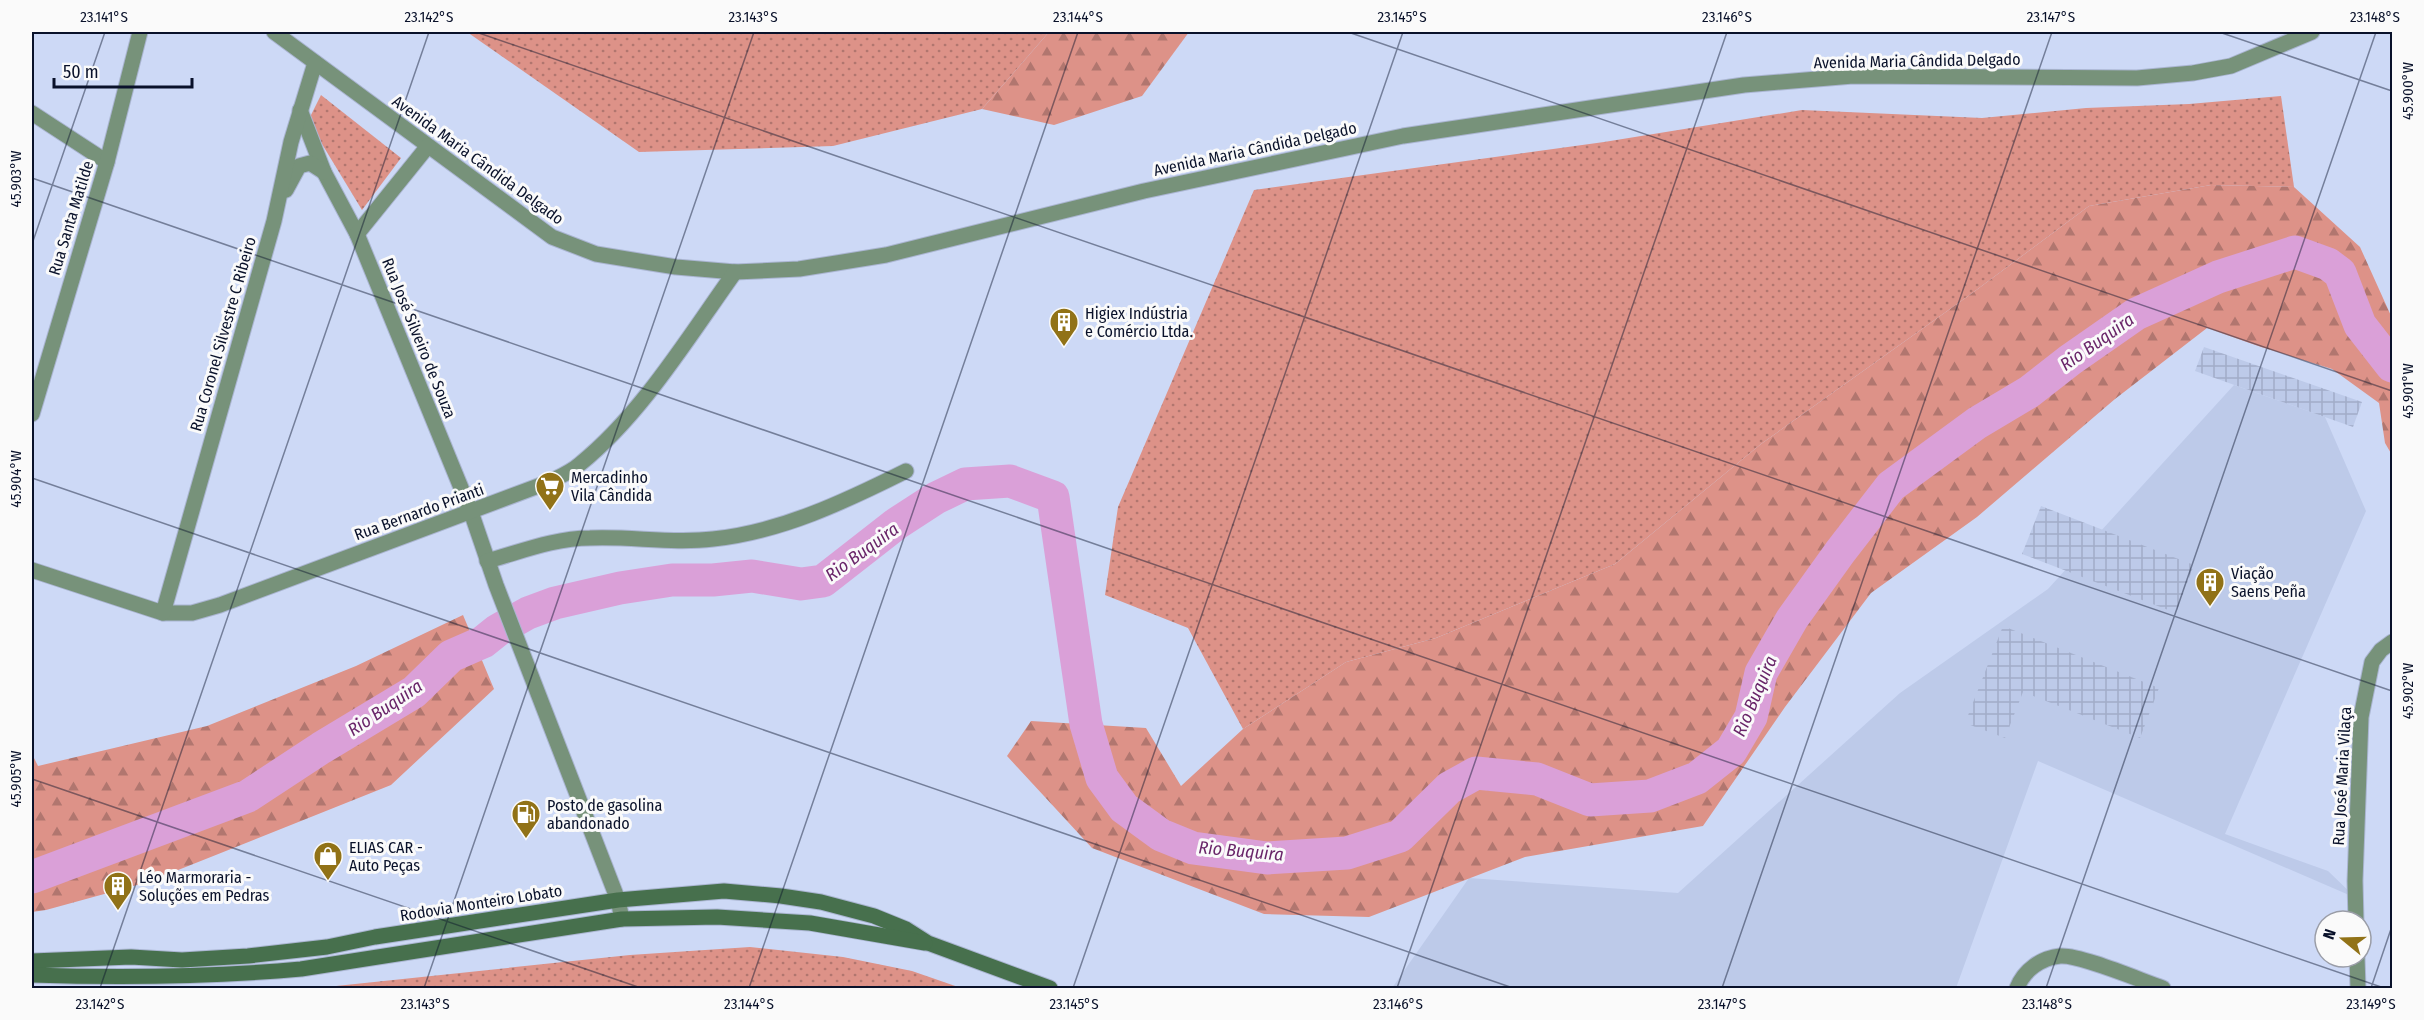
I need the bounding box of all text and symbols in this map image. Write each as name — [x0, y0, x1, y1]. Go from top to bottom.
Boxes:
text: 23.141°S — [80, 8, 128, 26]
text: 23.142°S — [404, 8, 454, 26]
text: 23.143°S — [728, 8, 778, 26]
text: 23.144°S — [1053, 8, 1103, 26]
text: 23.145°S — [1377, 8, 1427, 26]
text: 23.146°S — [1702, 8, 1752, 26]
text: 23.147°S — [2027, 8, 2075, 26]
text: 23.148°S — [2350, 8, 2400, 26]
street label: Avenida Maria Cândida Delgado — [1813, 50, 2021, 72]
scale bar — [54, 51, 192, 89]
text: 50 m — [63, 61, 99, 83]
text: 45.900°W — [2399, 62, 2417, 120]
street label: Avenida Maria Cândida Delgado — [389, 91, 567, 229]
street label: Avenida Maria Cândida Delgado — [1152, 118, 1358, 180]
text: 45.903°W — [7, 151, 25, 207]
street label: Rua Santa Matilde — [45, 158, 97, 278]
street label: Rua Coronel Silvestre C Ribeiro — [186, 235, 260, 433]
street label: Rua José Silveiro de Souza — [378, 255, 460, 421]
place label: Higiex Indústria e Comércio Ltda. — [1085, 304, 1193, 341]
building icon: Higiex Indústria e Comércio Ltda. — [1048, 306, 1080, 348]
water label: Rio Buquira — [2056, 309, 2138, 375]
text: 45.901°W — [2399, 363, 2417, 419]
text: 45.904°W — [7, 450, 25, 508]
place label: Mercadinho Vila Cândida — [571, 468, 652, 505]
supermarket icon: Mercadinho Vila Cândida — [534, 470, 566, 512]
street label: Rua Bernardo Prianti — [352, 480, 486, 544]
water label: Rio Buquira — [821, 518, 903, 586]
place label: Viação Saens Peña — [2231, 564, 2306, 601]
building icon: Viação Saens Peña — [2194, 566, 2226, 608]
water label: Rio Buquira — [1728, 652, 1782, 740]
text: 45.902°W — [2399, 663, 2417, 719]
water label: Rio Buquira — [343, 675, 427, 741]
street label: Rua José Maria Vilaça — [2329, 706, 2355, 846]
text: 45.905°W — [7, 751, 25, 807]
place label: Posto de gasolina abandonado — [547, 796, 662, 833]
fuel station icon: Posto de gasolina abandonado — [510, 798, 542, 840]
water label: Rio Buquira — [1198, 836, 1284, 866]
place label: ELIAS CAR - Auto Peças — [349, 838, 423, 875]
shop icon: ELIAS CAR - Auto Peças — [312, 840, 344, 882]
place label: Léo Marmoraria - Soluções em Pedras — [139, 868, 270, 905]
building icon: Léo Marmoraria - Soluções em Pedras — [102, 870, 134, 912]
street label: Rodovia Monteiro Lobato — [399, 881, 563, 925]
north arrow — [2313, 909, 2373, 969]
text: N — [2319, 927, 2340, 942]
text: 23.142°S — [75, 995, 125, 1013]
text: 23.143°S — [400, 995, 450, 1013]
text: 23.144°S — [724, 995, 774, 1013]
text: 23.145°S — [1049, 995, 1099, 1013]
text: 23.146°S — [1373, 995, 1423, 1013]
text: 23.147°S — [1698, 995, 1746, 1013]
text: 23.148°S — [2022, 995, 2072, 1013]
text: 23.149°S — [2346, 995, 2396, 1013]

